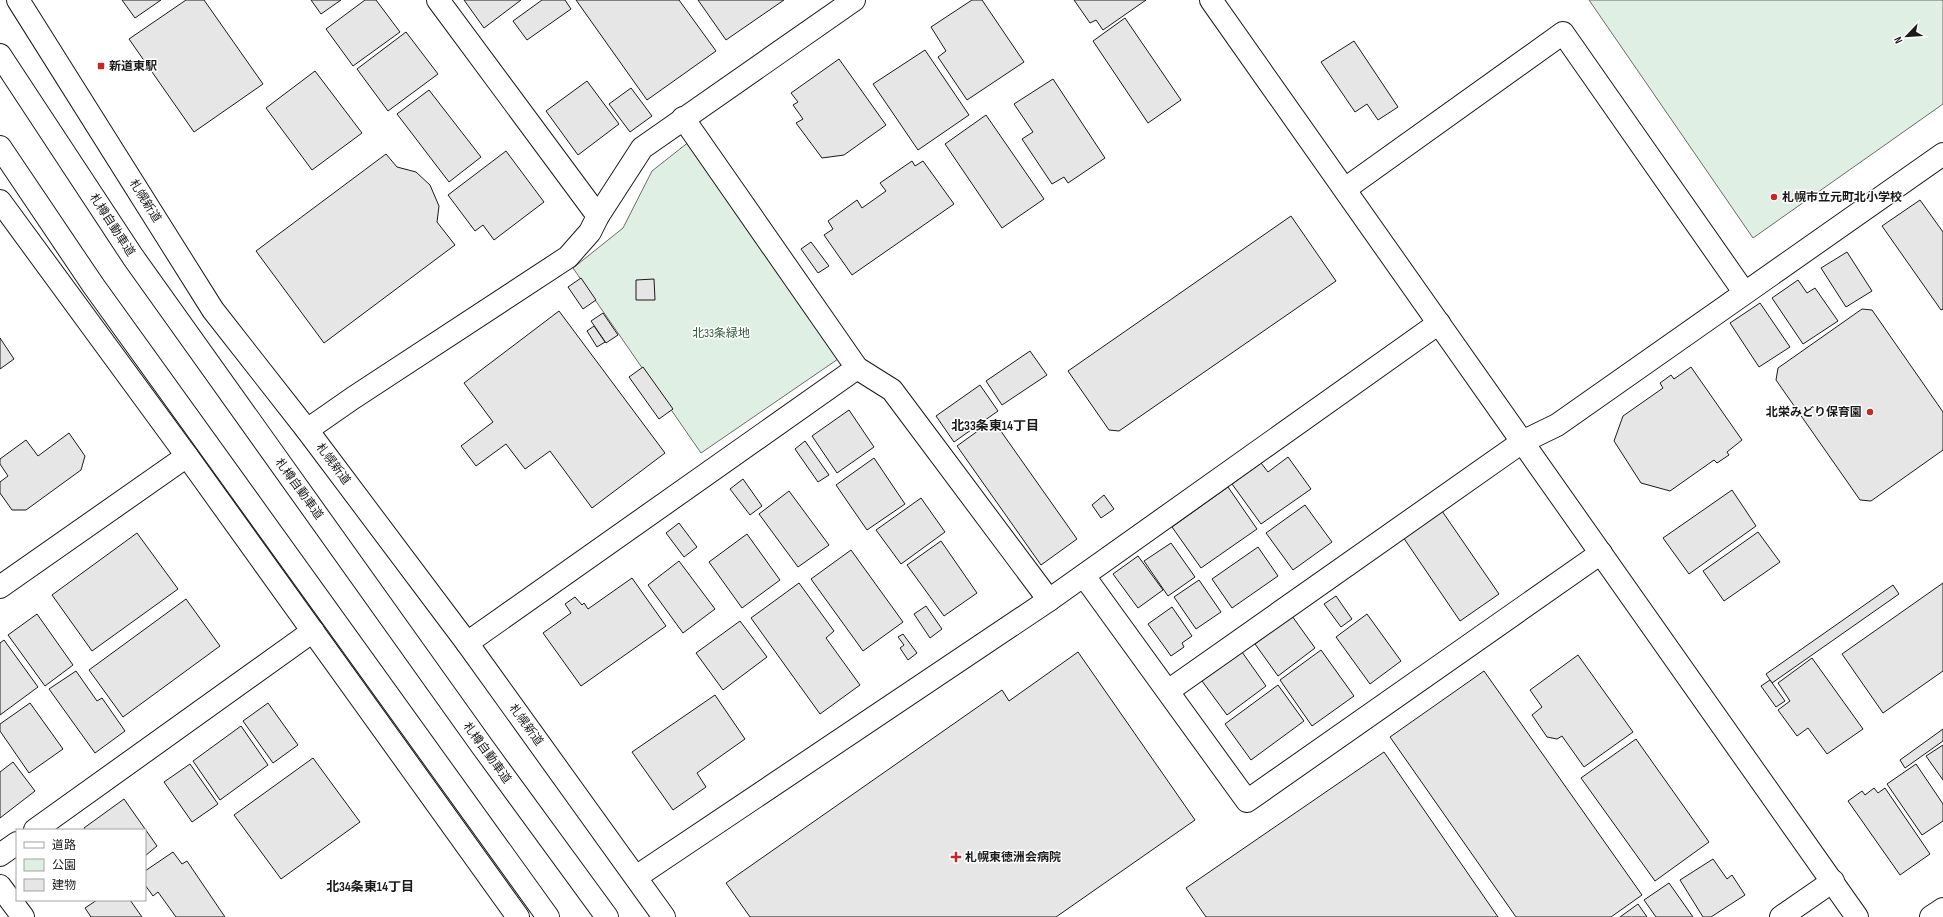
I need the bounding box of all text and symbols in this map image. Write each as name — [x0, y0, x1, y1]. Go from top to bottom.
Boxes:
north arrow — [1887, 16, 1927, 56]
text: N — [1891, 34, 1906, 45]
place label: 新道東駅 — [109, 59, 157, 74]
marker: 新道東駅 — [96, 61, 106, 71]
street label: 札幌新道 — [126, 177, 164, 225]
place label: 札幌市立元町北小学校 — [1782, 190, 1902, 205]
street label: 札樽自動車道 — [86, 191, 138, 259]
marker: 札幌市立元町北小学校 — [1769, 192, 1779, 202]
park label: 北33条緑地 — [692, 326, 750, 341]
place label: 北栄みどり保育園 — [1766, 405, 1862, 420]
marker: 北栄みどり保育園 — [1865, 407, 1875, 417]
district label: 北33条東14丁目 — [951, 418, 1039, 434]
street label: 札幌新道 — [313, 440, 353, 488]
street label: 札樽自動車道 — [272, 455, 326, 523]
street label: 札幌新道 — [506, 701, 546, 749]
street label: 札樽自動車道 — [460, 719, 514, 787]
legend — [16, 829, 146, 901]
text: 道路 — [52, 838, 76, 853]
place label: 札幌東徳洲会病院 — [965, 850, 1061, 865]
marker: 札幌東徳洲会病院 — [950, 851, 962, 863]
text: 公園 — [52, 858, 76, 873]
text: 建物 — [52, 878, 76, 893]
district label: 北34条東14丁目 — [326, 879, 414, 895]

